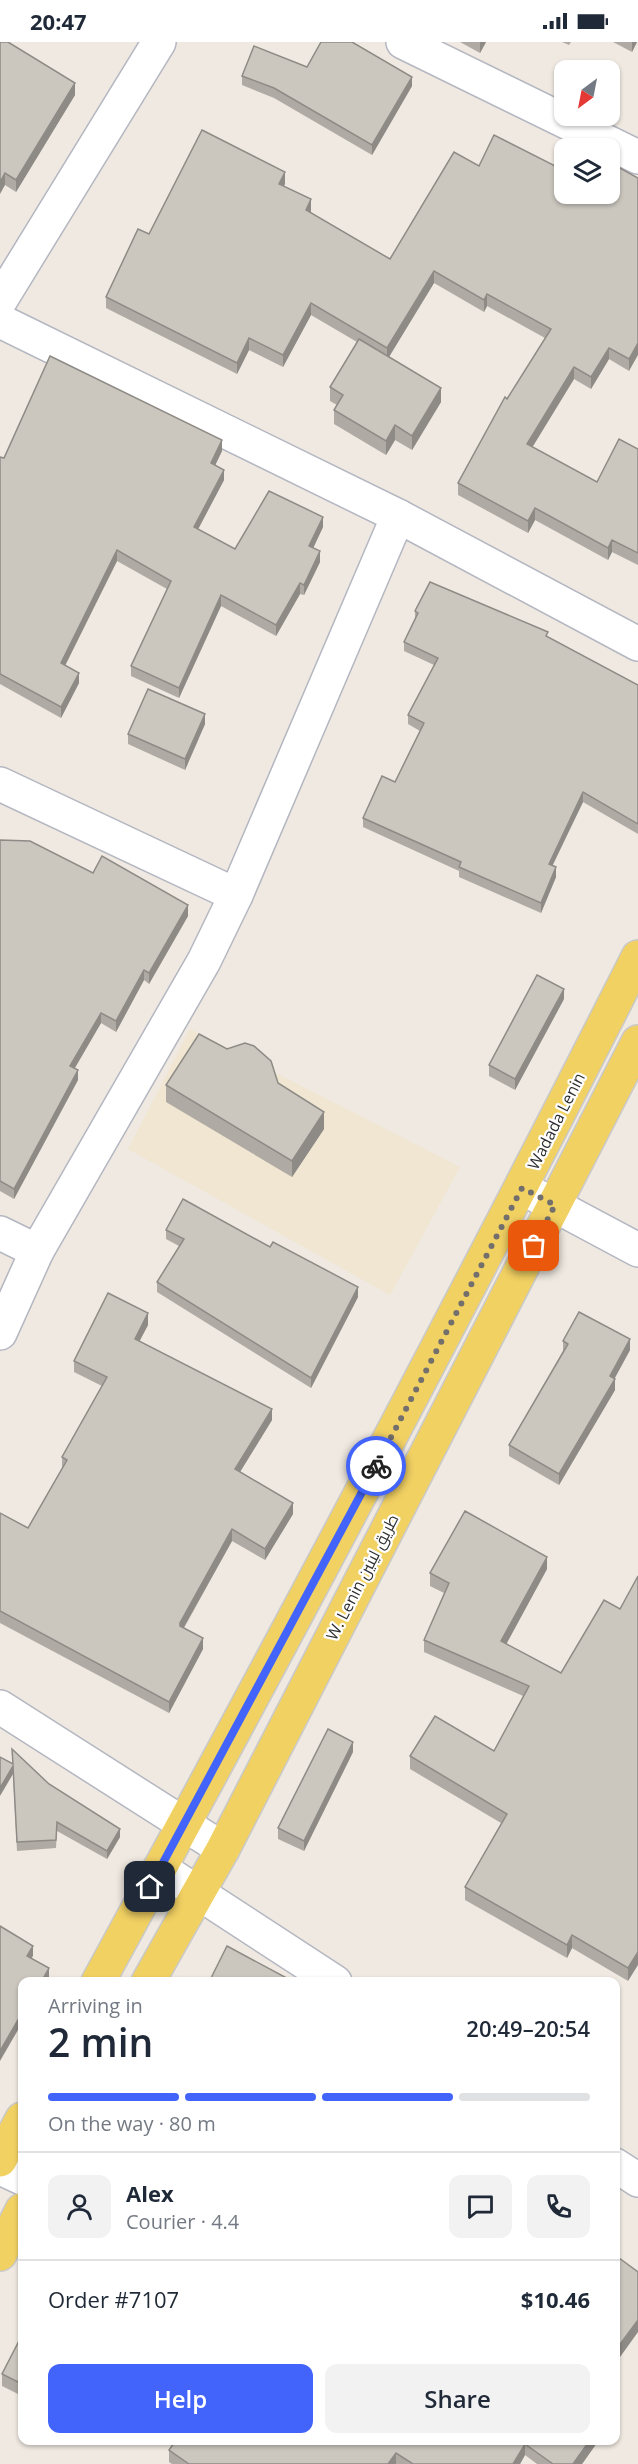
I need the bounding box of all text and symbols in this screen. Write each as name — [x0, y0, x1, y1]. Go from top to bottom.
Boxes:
text: 20:47 — [30, 6, 87, 36]
north arrow — [554, 60, 620, 126]
map controls — [554, 60, 620, 204]
button: layers — [554, 138, 620, 204]
street label: Wadada Lenin — [522, 1069, 590, 1173]
pin — [508, 1220, 559, 1271]
icon: bag — [517, 1229, 550, 1262]
courier — [346, 1436, 406, 1496]
icon: bike — [360, 1450, 393, 1483]
street label: W. Lenin طريق لينين — [321, 1510, 403, 1644]
pin — [124, 1861, 175, 1912]
icon: home — [133, 1870, 166, 1903]
text: Arriving in — [48, 1992, 143, 2019]
text: 20:49–20:54 — [466, 2013, 590, 2043]
text: 2 min — [48, 2015, 153, 2068]
text: On the way · 80 m — [48, 2110, 216, 2137]
button: person — [48, 2175, 111, 2238]
button: chat — [449, 2175, 512, 2238]
button: phone — [527, 2175, 590, 2238]
text: Alex — [126, 2178, 174, 2208]
text: Courier · 4.4 — [126, 2208, 239, 2235]
text: Order #7107 — [48, 2284, 179, 2314]
text: $10.46 — [521, 2284, 590, 2314]
button: Help — [48, 2364, 313, 2433]
button: Share — [325, 2364, 590, 2433]

